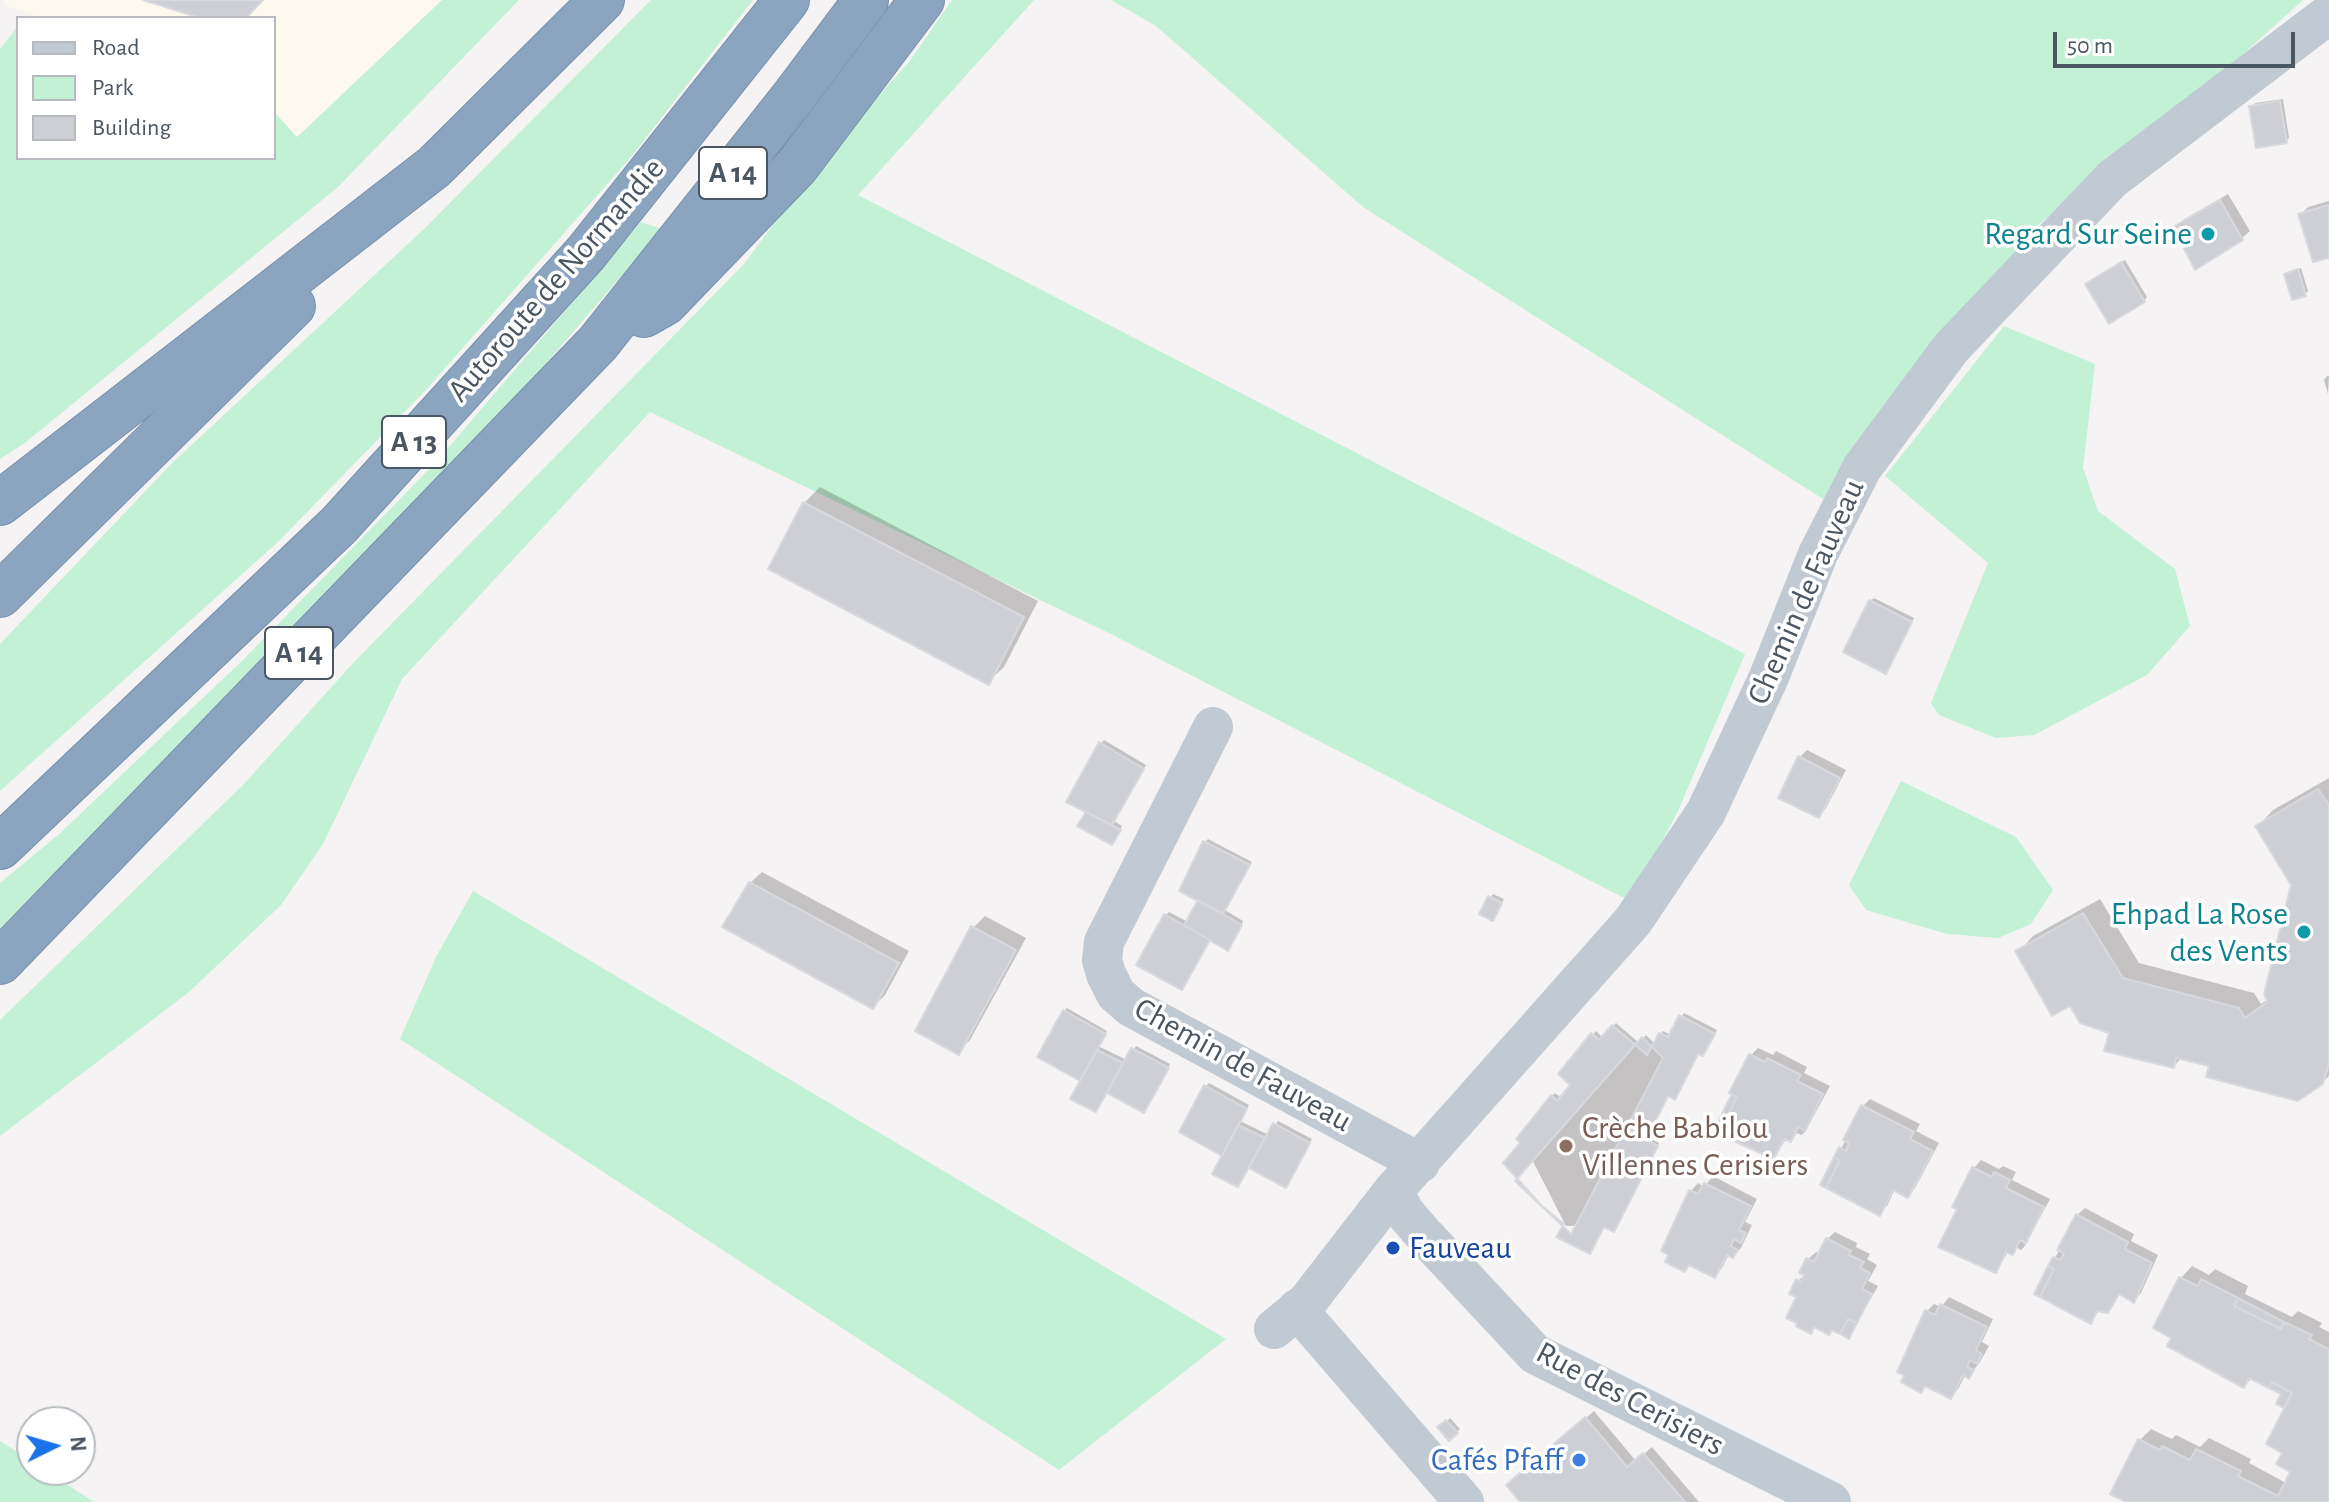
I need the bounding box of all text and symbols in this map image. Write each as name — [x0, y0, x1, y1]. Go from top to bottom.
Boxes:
legend — [16, 16, 276, 160]
scale bar — [2057, 16, 2299, 66]
text: 50 m — [2067, 34, 2113, 58]
text: Road — [92, 36, 140, 60]
text: Park — [92, 76, 133, 100]
text: Building — [92, 116, 171, 140]
road number: A 14 — [699, 147, 767, 199]
street label: Autoroute de Normandie — [440, 150, 672, 410]
place label: Regard Sur Seine — [1984, 215, 2192, 253]
marker: Regard Sur Seine — [2199, 225, 2217, 243]
road number: A 13 — [382, 416, 446, 468]
street label: Chemin de Fauveau — [1739, 473, 1873, 711]
road number: A 14 — [265, 627, 333, 679]
place label: Ehpad La Rose des Vents — [2111, 895, 2288, 970]
marker: Ehpad La Rose des Vents — [2295, 923, 2313, 941]
street label: Chemin de Fauveau — [1128, 989, 1358, 1141]
place label: Crèche Babilou Villennes Cerisiers — [1582, 1109, 1808, 1184]
marker: Crèche Babilou Villennes Cerisiers — [1557, 1137, 1575, 1155]
place label: Fauveau — [1409, 1229, 1512, 1267]
marker: Fauveau — [1384, 1239, 1402, 1257]
street label: Rue des Cerisiers — [1529, 1333, 1731, 1465]
north arrow — [16, 1406, 96, 1486]
text: N — [66, 1435, 90, 1453]
place label: Cafés Pfaff — [1431, 1441, 1563, 1479]
marker: Cafés Pfaff — [1570, 1451, 1588, 1469]

